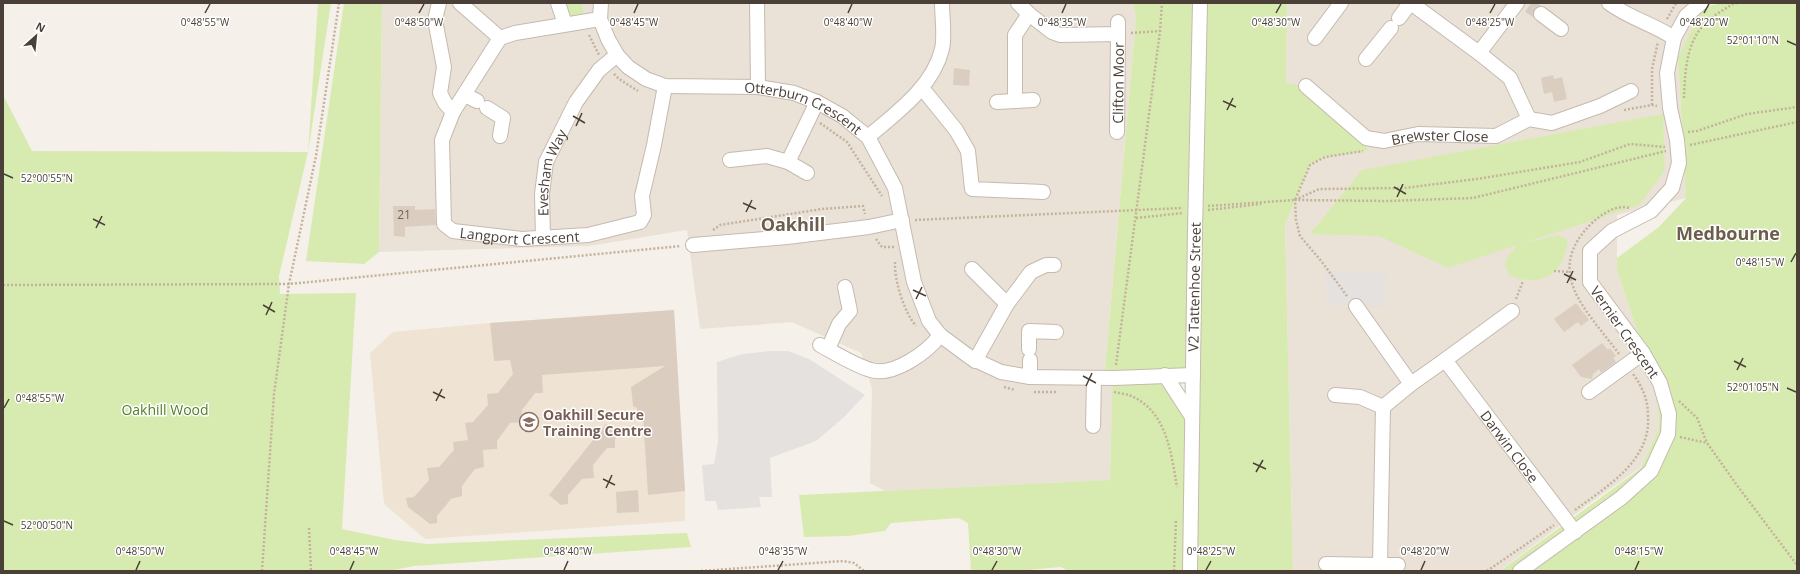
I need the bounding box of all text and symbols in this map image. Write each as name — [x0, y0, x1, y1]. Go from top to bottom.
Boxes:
text: 0°48'55"W — [181, 15, 230, 29]
text: 0°48'50"W — [395, 15, 444, 29]
text: 0°48'45"W — [610, 15, 659, 29]
text: 0°48'40"W — [824, 15, 873, 29]
text: 0°48'35"W — [1038, 15, 1087, 29]
text: 0°48'30"W — [1252, 15, 1301, 29]
text: 0°48'25"W — [1466, 15, 1515, 29]
text: 0°48'20"W — [1680, 15, 1729, 29]
north arrow — [16, 16, 56, 56]
text: N — [33, 18, 48, 35]
text: 52°01'10"N — [1727, 33, 1779, 47]
street label: Clifton Moor — [1108, 42, 1127, 124]
street label: Otterburn Crescent — [744, 77, 866, 138]
street label: Brewster Close — [1389, 124, 1489, 149]
street label: Evesham Way — [532, 125, 571, 216]
text: 52°00'55"N — [21, 171, 73, 185]
house number: 21 — [397, 206, 411, 223]
district label: Oakhill — [761, 212, 825, 236]
district label: Medbourne — [1676, 221, 1780, 245]
street label: Langport Crescent — [459, 222, 580, 248]
street label: V2 Tattenhoe Street — [1183, 222, 1205, 352]
text: 0°48'15"W — [1736, 255, 1785, 269]
street label: Vernier Crescent — [1586, 282, 1664, 382]
text: 52°01'05"N — [1727, 380, 1779, 394]
text: 0°48'55"W — [16, 391, 65, 405]
park label: Oakhill Wood — [121, 400, 209, 419]
place label: Oakhill Secure Training Centre — [543, 405, 652, 440]
street label: Darwin Close — [1477, 406, 1544, 486]
school or university icon: Oakhill Secure Training Centre — [518, 411, 540, 433]
text: 52°00'50"N — [21, 518, 73, 532]
text: 0°48'50"W — [116, 544, 165, 558]
text: 0°48'45"W — [330, 544, 379, 558]
text: 0°48'40"W — [544, 544, 593, 558]
text: 0°48'35"W — [759, 544, 808, 558]
text: 0°48'30"W — [973, 544, 1022, 558]
text: 0°48'25"W — [1187, 544, 1236, 558]
text: 0°48'20"W — [1401, 544, 1450, 558]
text: 0°48'15"W — [1615, 544, 1664, 558]

